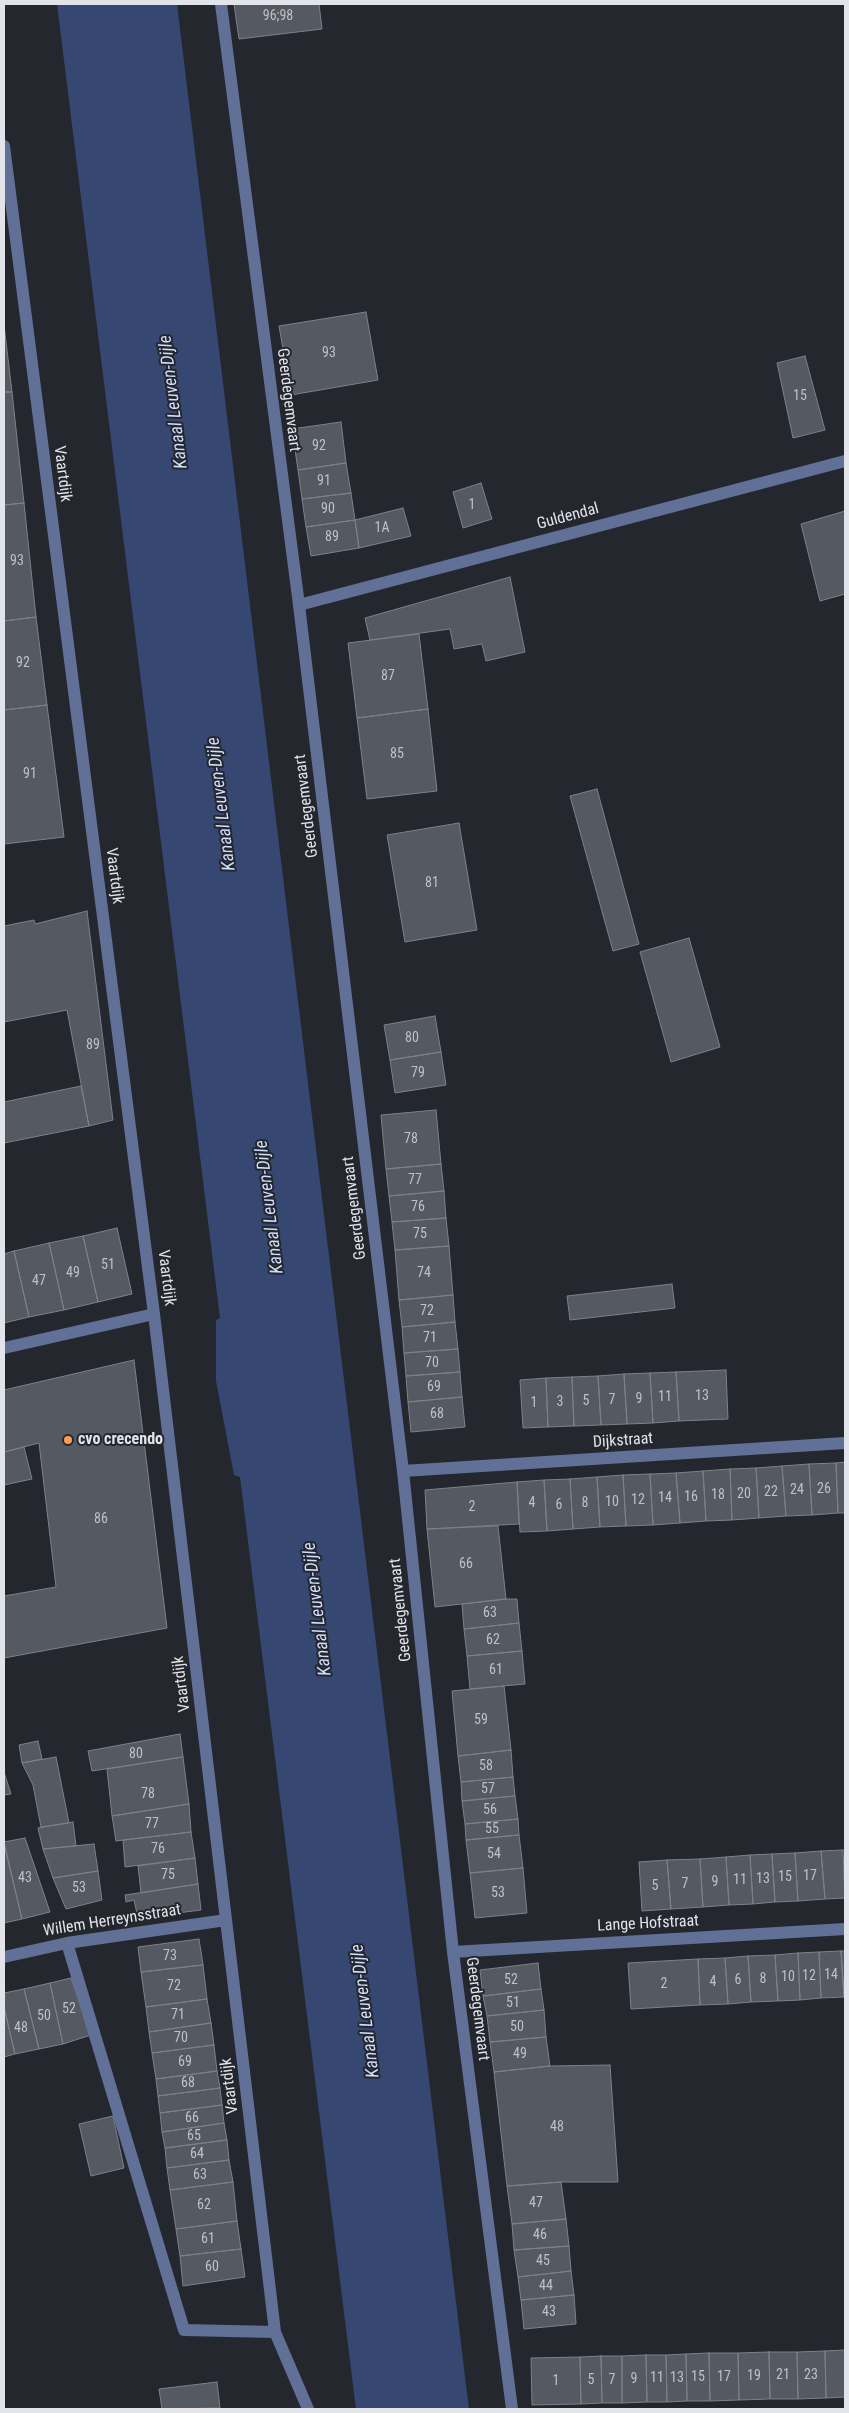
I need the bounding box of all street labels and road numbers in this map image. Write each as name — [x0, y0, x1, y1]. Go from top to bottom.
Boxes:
street label: Geerdegemvaart — [272, 347, 304, 453]
street label: Vaartdijk — [49, 445, 75, 503]
street label: Guldendal — [535, 500, 601, 534]
street label: Geerdegemvaart — [291, 753, 323, 859]
street label: Vaartdijk — [101, 847, 127, 905]
street label: Geerdegemvaart — [339, 1155, 371, 1261]
street label: Vaartdijk — [153, 1249, 179, 1307]
street label: Dijkstraat — [592, 1429, 654, 1453]
street label: Geerdegemvaart — [386, 1557, 416, 1663]
street label: Vaartdijk — [169, 1655, 195, 1713]
street label: Willem Herreynsstraat — [42, 1901, 182, 1941]
street label: Lange Hofstraat — [597, 1912, 699, 1936]
street label: Geerdegemvaart — [461, 1956, 493, 2062]
street label: Vaartdijk — [217, 2057, 243, 2115]

